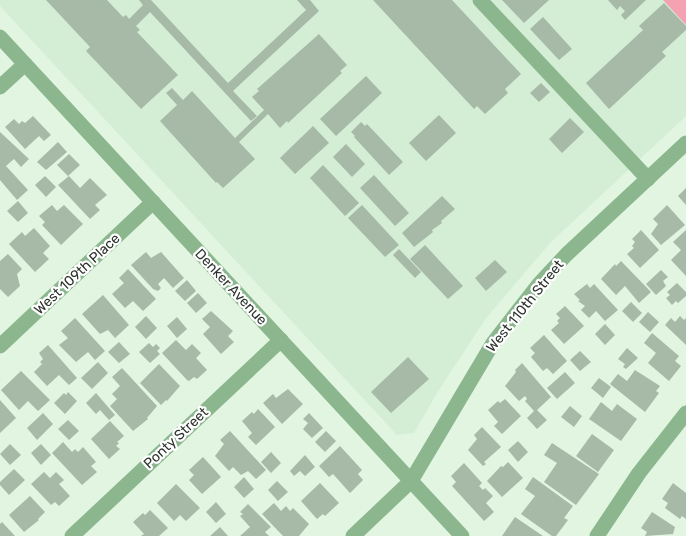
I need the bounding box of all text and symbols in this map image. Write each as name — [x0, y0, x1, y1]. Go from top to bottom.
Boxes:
street label: West 109th Place — [31, 230, 124, 318]
street label: Denker Avenue — [191, 245, 271, 329]
street label: West 110th Street — [483, 256, 568, 355]
street label: Ponty Street — [140, 403, 212, 472]

